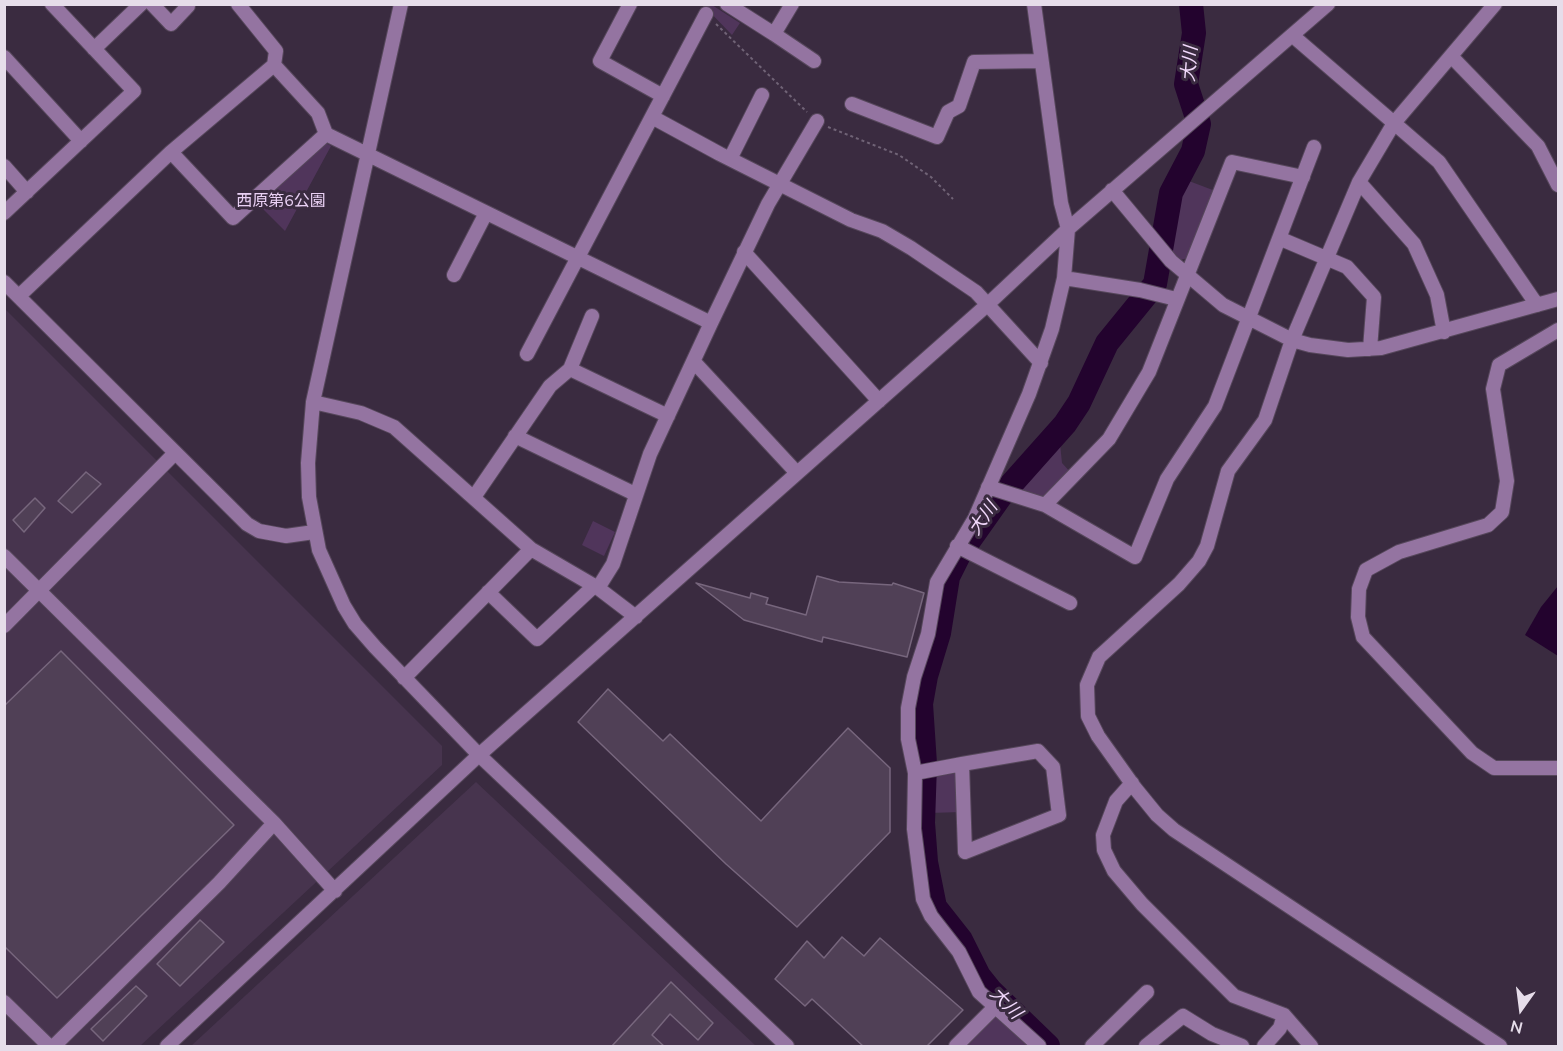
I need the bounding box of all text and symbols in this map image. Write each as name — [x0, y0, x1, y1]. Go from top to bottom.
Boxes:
water label: 大川 — [1179, 45, 1203, 83]
park label: 西原第6公園 — [236, 192, 326, 212]
water label: 大川 — [965, 498, 1003, 540]
north arrow — [1491, 979, 1551, 1039]
water label: 大川 — [985, 984, 1025, 1024]
text: N — [1508, 1014, 1525, 1039]

